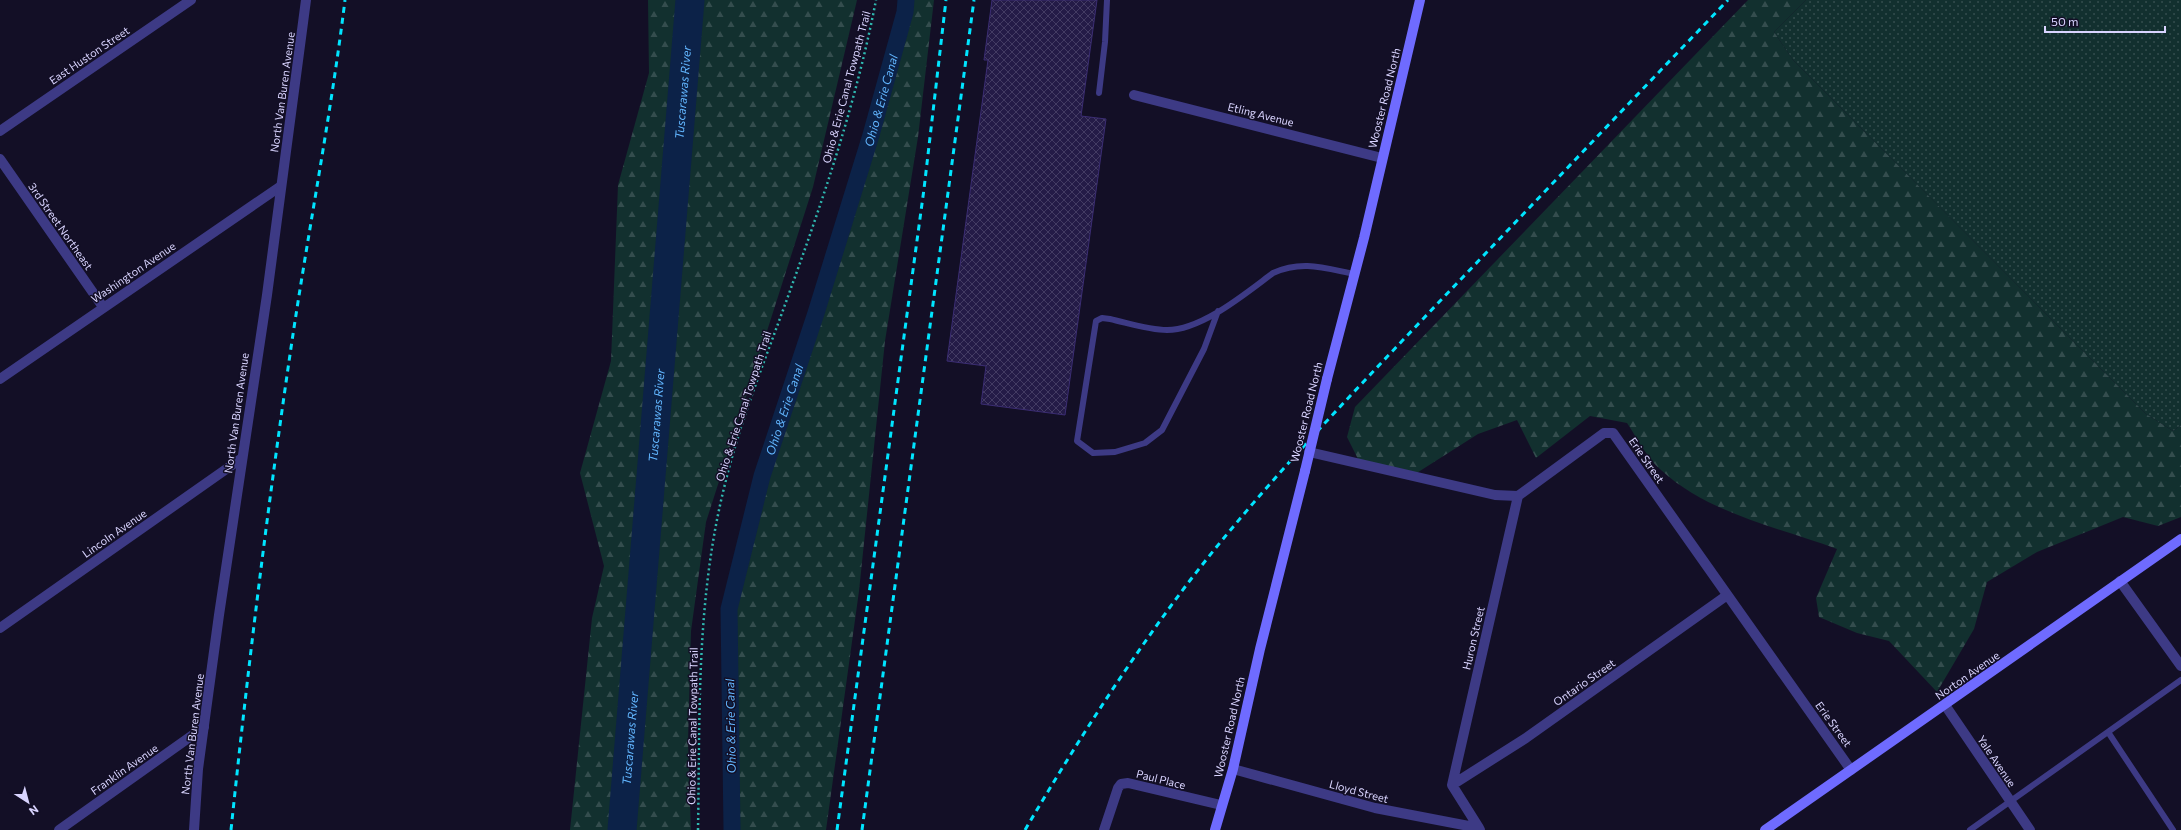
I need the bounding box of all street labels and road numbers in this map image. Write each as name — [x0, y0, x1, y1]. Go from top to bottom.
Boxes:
street label: Ohio & Erie Canal Towpath Trail — [819, 9, 873, 165]
street label: East Huston Street — [47, 23, 132, 87]
street label: North Van Buren Avenue — [267, 31, 297, 153]
street label: Wooster Road North — [1365, 46, 1403, 150]
street label: Etling Avenue — [1227, 100, 1296, 129]
street label: 3rd Street Northeast — [26, 180, 96, 272]
street label: Washington Avenue — [88, 239, 178, 305]
street label: Ohio & Erie Canal Towpath Trail — [713, 329, 773, 483]
street label: North Van Buren Avenue — [221, 352, 251, 474]
street label: Wooster Road North — [1287, 360, 1325, 464]
street label: Erie Street — [1627, 435, 1668, 486]
street label: Lincoln Avenue — [79, 506, 149, 560]
street label: Huron Street — [1459, 605, 1487, 671]
street label: Ohio & Erie Canal Towpath Trail — [684, 647, 700, 805]
street label: Norton Avenue — [1932, 648, 2002, 702]
street label: Ontario Street — [1551, 656, 1618, 708]
street label: North Van Buren Avenue — [178, 673, 206, 795]
street label: Wooster Road North — [1211, 675, 1247, 779]
street label: Erie Street — [1813, 699, 1855, 750]
street label: Yale Avenue — [1975, 733, 2019, 789]
street label: Franklin Avenue — [88, 741, 160, 797]
street label: Paul Place — [1135, 767, 1187, 791]
street label: Lloyd Street — [1328, 777, 1390, 805]

